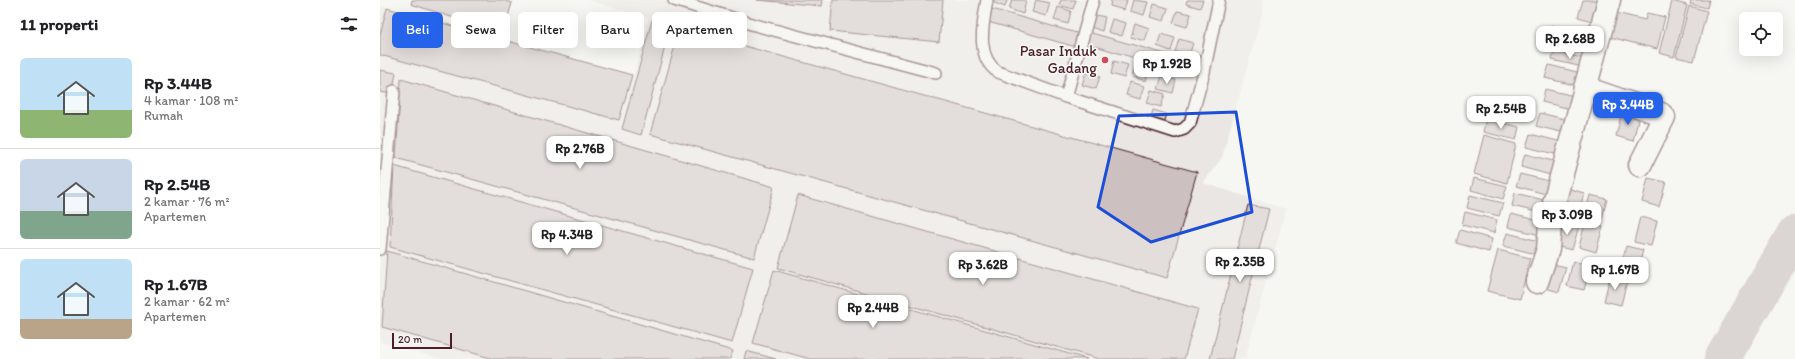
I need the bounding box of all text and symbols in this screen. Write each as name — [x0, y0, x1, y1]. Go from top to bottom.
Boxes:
chip: Beli — [392, 12, 443, 48]
chip: Sewa — [451, 12, 510, 48]
chip: Filter — [518, 12, 578, 48]
chip: Baru — [586, 12, 644, 48]
chip: Apartemen — [652, 12, 747, 48]
map controls — [1739, 12, 1783, 56]
button: locate — [1739, 12, 1783, 56]
icon: filters — [338, 13, 360, 35]
text: 11 properti — [20, 14, 98, 34]
pin: Rp 2.68B — [1529, 26, 1611, 60]
text: Rp 2.68B — [1545, 31, 1595, 46]
place label: Pasar Induk Gadang — [1020, 42, 1097, 77]
pin: Rp 1.92B — [1126, 51, 1208, 85]
marker: Pasar Induk Gadang — [1100, 55, 1110, 65]
text: Rp 1.92B — [1143, 56, 1191, 71]
text: Rp 3.44B — [144, 73, 212, 93]
icon: home — [52, 74, 100, 122]
pin: Rp 3.44B — [1587, 92, 1669, 126]
text: 4 kamar · 108 m² — [144, 93, 238, 108]
pin: Rp 2.54B — [1460, 96, 1542, 130]
text: Rp 3.44B — [1602, 97, 1654, 112]
text: Rp 2.54B — [1476, 101, 1526, 116]
text: Rumah — [144, 108, 183, 123]
pin: Rp 2.76B — [539, 136, 621, 170]
text: Rp 2.76B — [555, 141, 605, 156]
text: Rp 2.54B — [144, 174, 210, 194]
icon: home — [52, 175, 100, 223]
text: 2 kamar · 76 m² — [144, 194, 230, 209]
pin: Rp 3.09B — [1526, 202, 1608, 236]
text: Rp 3.09B — [1541, 207, 1593, 222]
text: Apartemen — [144, 209, 206, 224]
pin: Rp 4.34B — [526, 222, 608, 256]
text: Rp 4.34B — [541, 227, 593, 242]
pin: Rp 2.35B — [1199, 249, 1281, 283]
pin: Rp 3.62B — [942, 252, 1024, 286]
text: Rp 2.35B — [1215, 254, 1265, 269]
text: Rp 3.62B — [958, 257, 1008, 272]
pin: Rp 1.67B — [1574, 257, 1656, 291]
text: Rp 1.67B — [1591, 262, 1639, 277]
text: Rp 1.67B — [144, 274, 208, 294]
icon: home — [52, 275, 100, 323]
text: 2 kamar · 62 m² — [144, 294, 230, 309]
pin: Rp 2.44B — [832, 295, 914, 329]
text: Rp 2.44B — [847, 300, 899, 315]
text: Apartemen — [144, 309, 206, 324]
scale bar — [392, 331, 452, 350]
text: 20 m — [398, 333, 422, 346]

